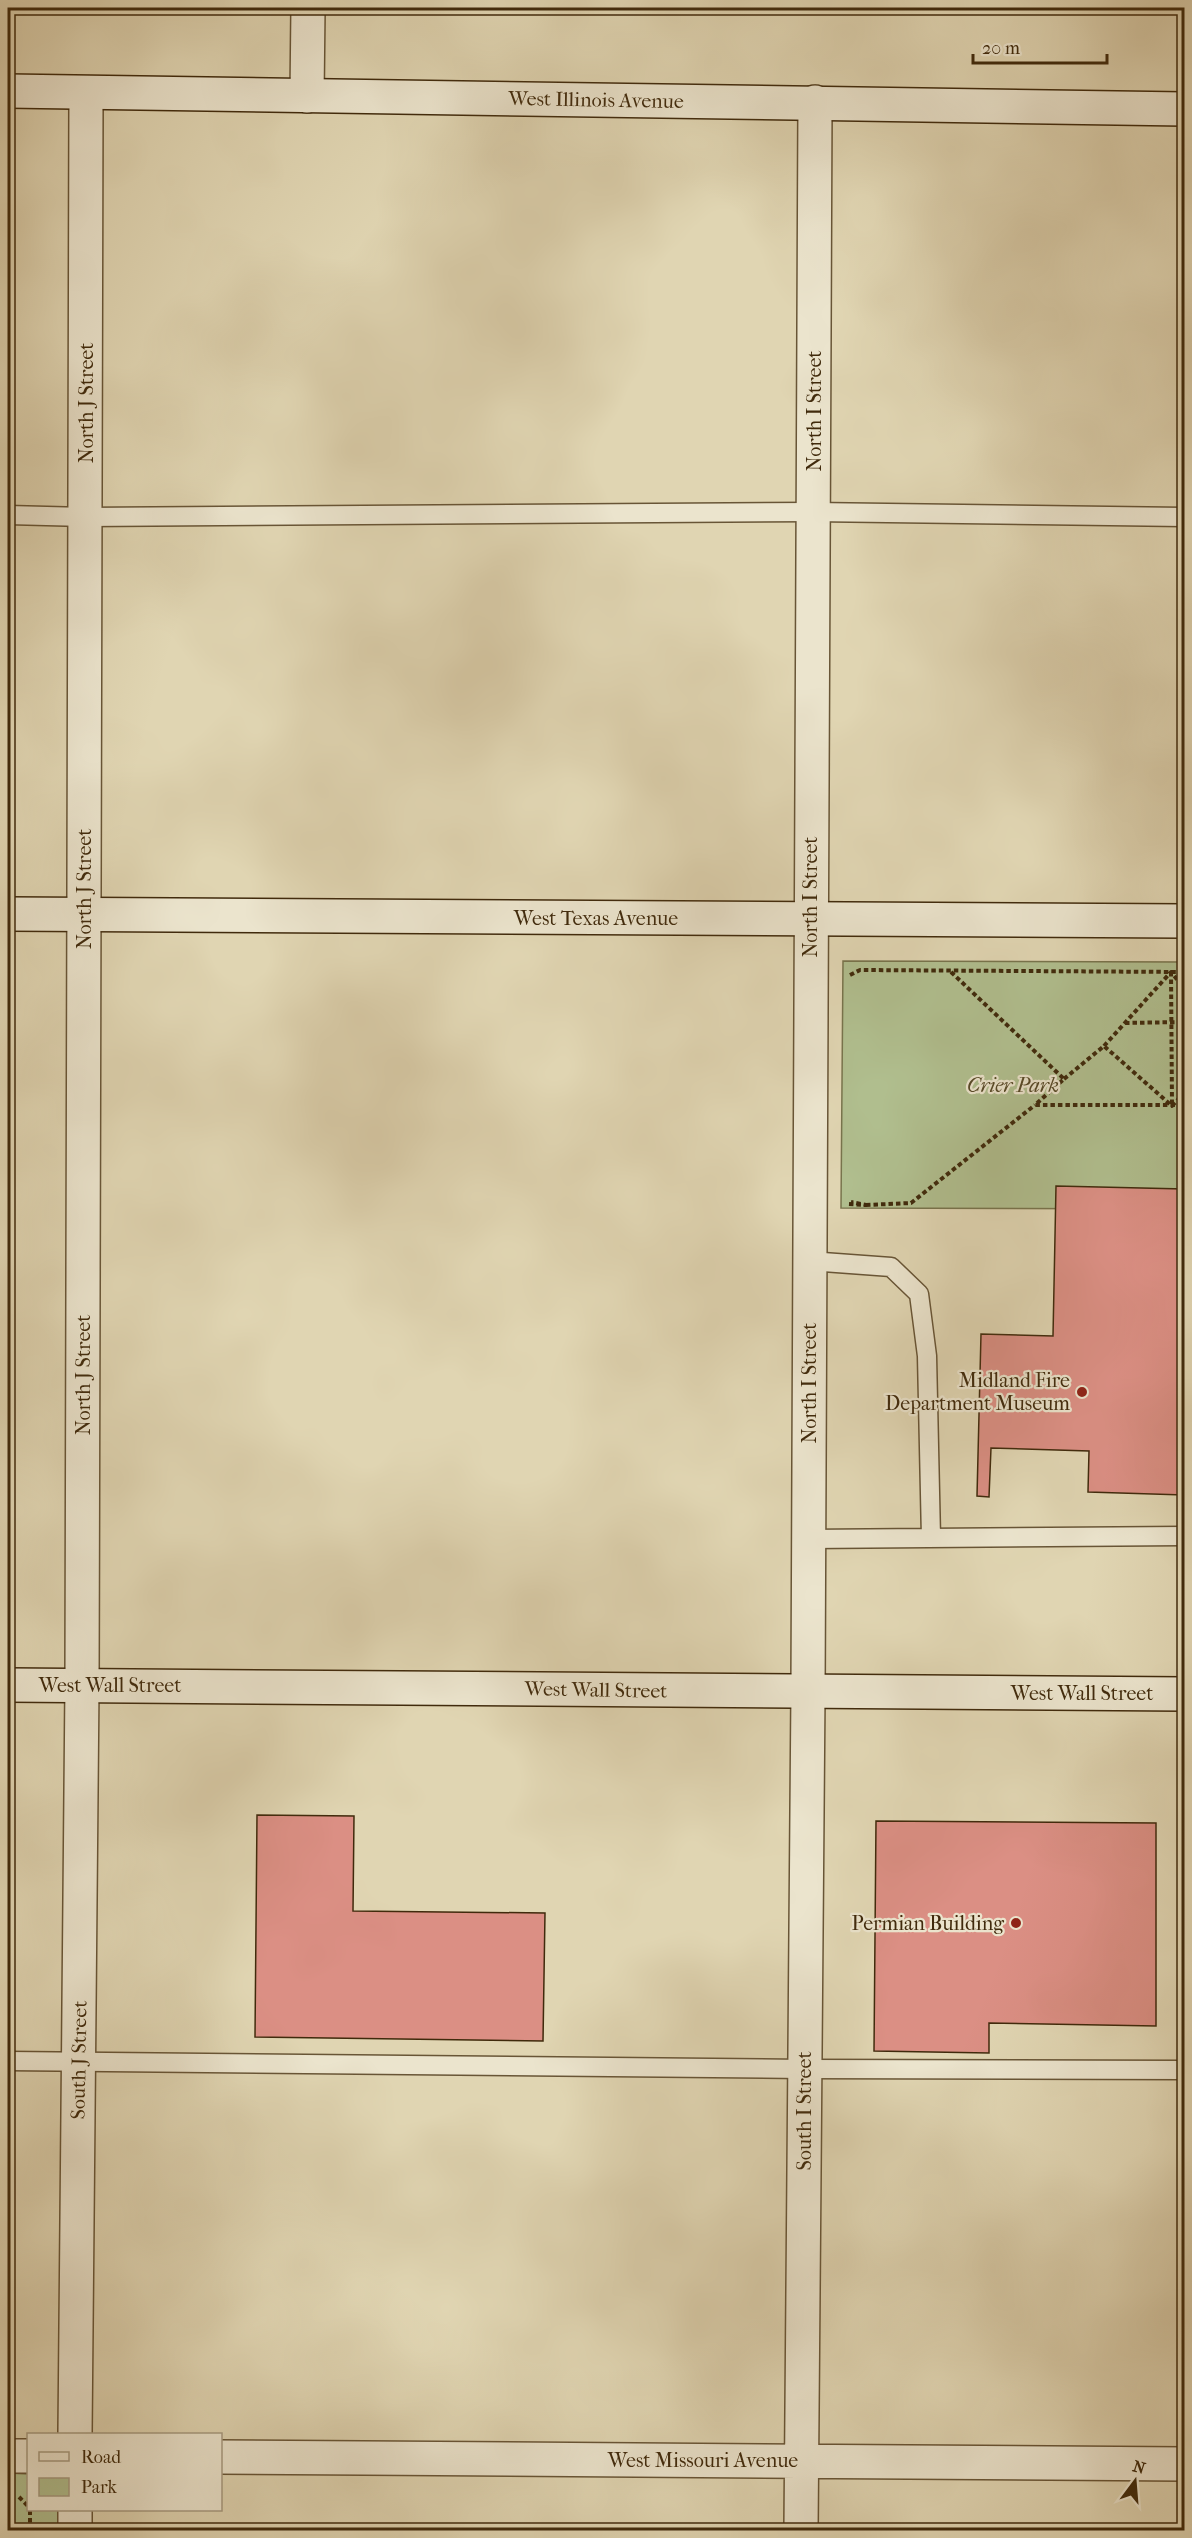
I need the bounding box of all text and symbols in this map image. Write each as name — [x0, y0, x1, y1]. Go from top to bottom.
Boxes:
scale bar — [973, 27, 1106, 65]
text: 20 m — [982, 38, 1020, 59]
street label: West Illinois Avenue — [507, 87, 684, 113]
street label: North J Street — [75, 343, 98, 463]
street label: North I Street — [803, 351, 826, 471]
street label: North J Street — [73, 829, 96, 949]
street label: North I Street — [799, 837, 822, 957]
street label: West Texas Avenue — [513, 907, 678, 930]
park label: Crier Park — [967, 1074, 1059, 1097]
street label: North J Street — [72, 1315, 95, 1435]
street label: North I Street — [798, 1323, 821, 1443]
place label: Midland Fire Department Museum — [885, 1369, 1070, 1415]
marker: Midland Fire Department Museum — [1075, 1385, 1089, 1399]
street label: West Wall Street — [38, 1674, 181, 1697]
street label: West Wall Street — [523, 1677, 668, 1703]
street label: West Wall Street — [1010, 1682, 1153, 1705]
place label: Permian Building — [852, 1912, 1004, 1935]
marker: Permian Building — [1009, 1916, 1023, 1930]
street label: South J Street — [66, 2000, 92, 2120]
street label: South I Street — [793, 2051, 816, 2171]
legend — [27, 2433, 222, 2511]
text: Road — [81, 2447, 121, 2468]
street label: West Missouri Avenue — [607, 2449, 798, 2472]
north arrow — [1105, 2451, 1165, 2511]
text: N — [1131, 2456, 1148, 2478]
text: Park — [81, 2477, 118, 2498]

